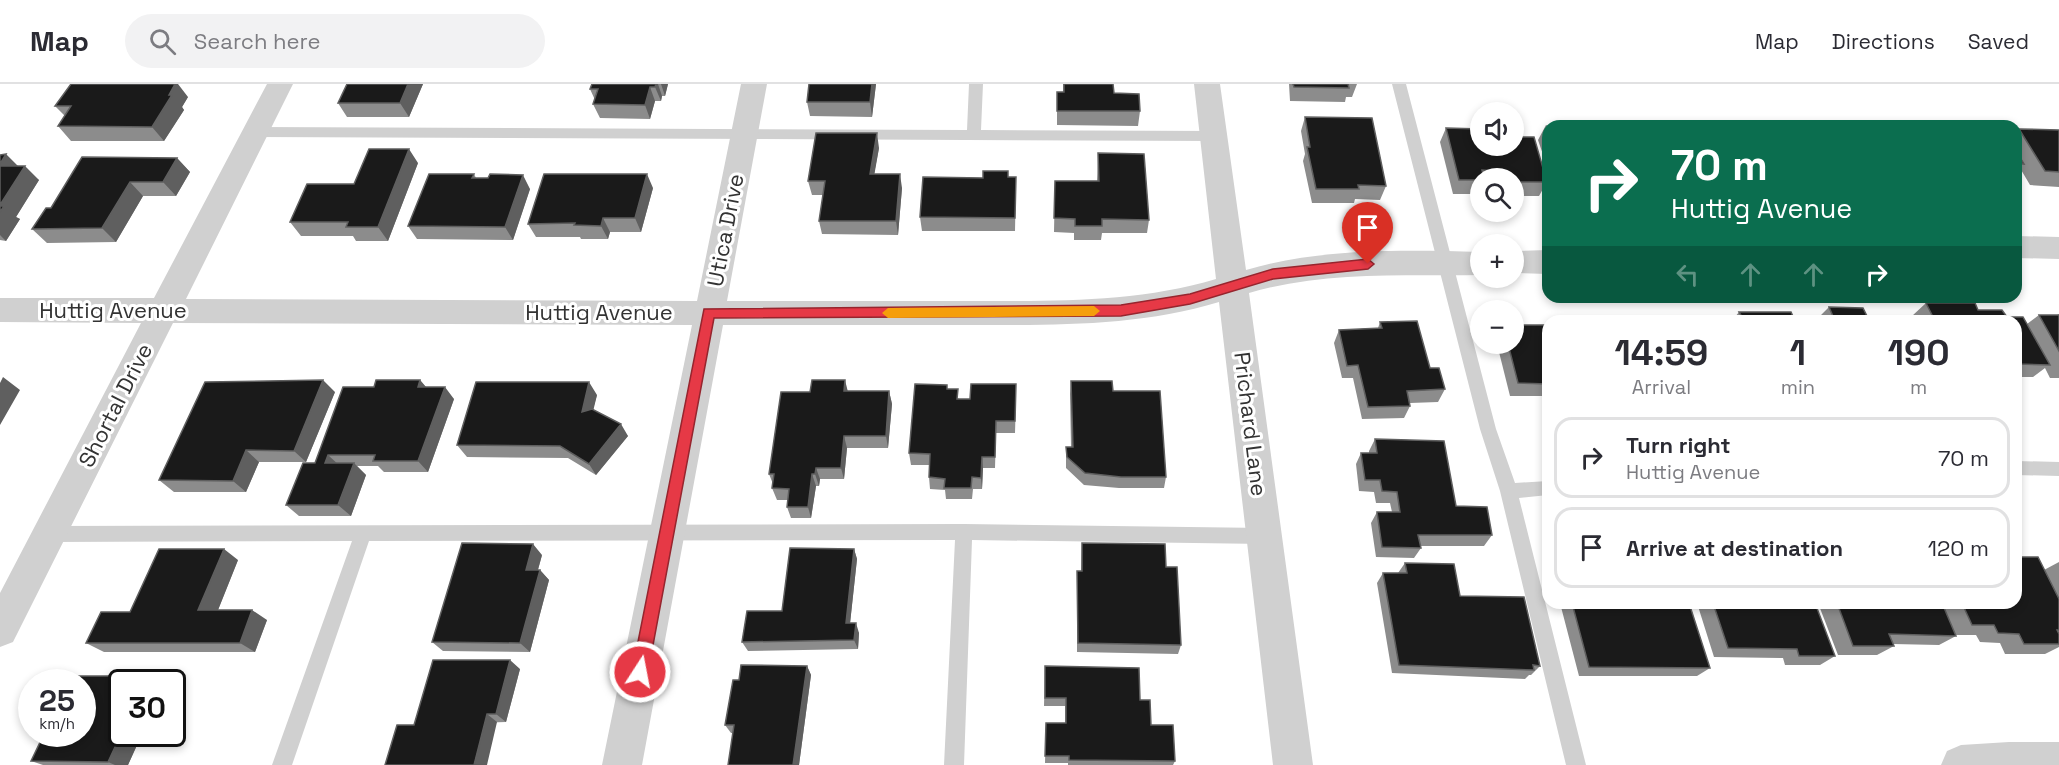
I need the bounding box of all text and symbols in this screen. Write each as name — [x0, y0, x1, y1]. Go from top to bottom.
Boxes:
search box — [125, 14, 545, 68]
text: Map — [30, 23, 89, 59]
icon: search — [146, 25, 179, 58]
text: Search here — [194, 27, 321, 55]
text: Map — [1755, 28, 1799, 55]
text: Directions — [1832, 28, 1935, 55]
text: Saved — [1968, 28, 2029, 55]
map controls — [1470, 102, 1524, 354]
button: sound — [1470, 102, 1524, 156]
text: 70 m — [1671, 139, 1768, 192]
icon: right — [1572, 144, 1650, 222]
button: search — [1470, 168, 1524, 222]
street label: Utica Drive — [700, 171, 750, 289]
text: Huttig Avenue — [1671, 191, 1852, 226]
pin — [1342, 202, 1393, 264]
icon: arrive — [1351, 211, 1384, 244]
button: + — [1470, 234, 1524, 288]
icon: left — [1671, 258, 1704, 291]
icon: ahead — [1734, 258, 1767, 291]
icon: ahead — [1797, 258, 1830, 291]
icon: right — [1860, 258, 1893, 291]
street label: Huttig Avenue — [39, 296, 187, 324]
street label: Huttig Avenue — [525, 298, 673, 326]
button: − — [1470, 300, 1524, 354]
text: 14:59 — [1615, 330, 1708, 376]
text: 1 — [1790, 330, 1806, 376]
text: 190 — [1888, 330, 1949, 376]
street label: Shortal Drive — [72, 338, 158, 472]
street label: Prichard Lane — [1228, 350, 1274, 498]
text: Arrival — [1632, 374, 1691, 400]
text: min — [1781, 374, 1815, 400]
text: m — [1910, 374, 1927, 400]
text: Turn right — [1626, 431, 1731, 459]
icon: right — [1575, 441, 1608, 474]
text: 70 m — [1938, 444, 1989, 472]
text: Huttig Avenue — [1626, 459, 1760, 485]
icon: arrive — [1575, 531, 1608, 564]
text: Arrive at destination — [1626, 534, 1843, 562]
text: 120 m — [1928, 534, 1989, 562]
position arrow — [608, 640, 672, 704]
speed limit sign: 30 — [108, 669, 186, 747]
text: 25 — [39, 681, 75, 720]
text: km/h — [39, 714, 75, 733]

